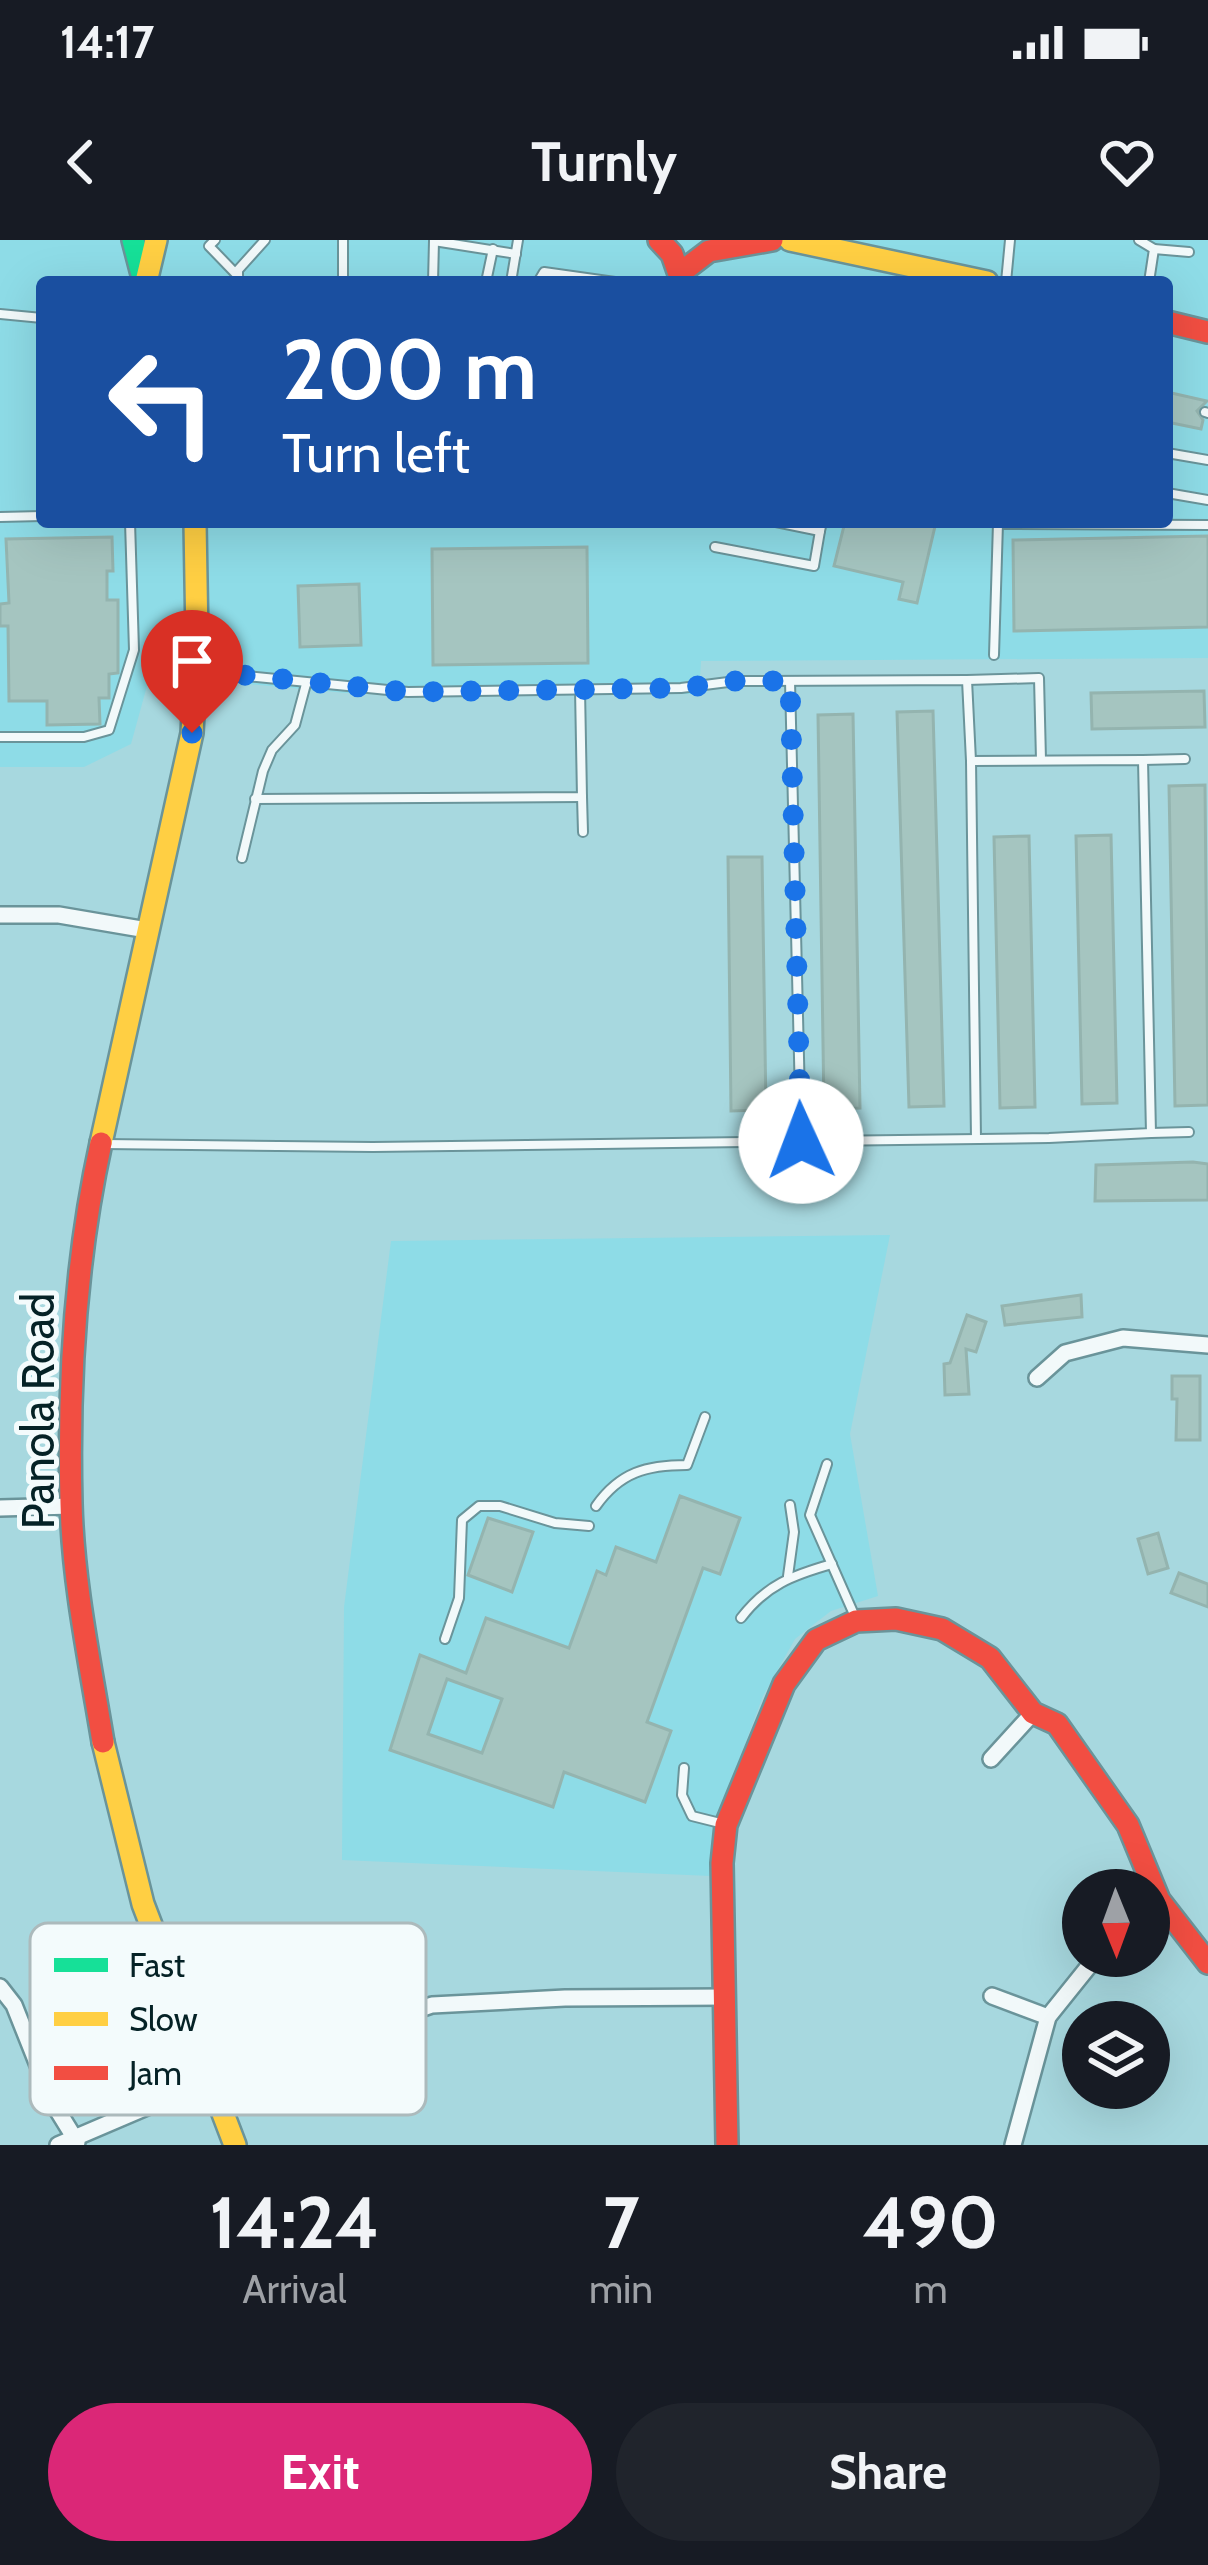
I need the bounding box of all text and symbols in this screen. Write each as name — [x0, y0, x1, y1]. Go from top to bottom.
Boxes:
text: 14:17 — [60, 15, 154, 69]
icon: back — [48, 129, 114, 195]
text: Turnly — [531, 129, 677, 195]
icon: heart — [1094, 129, 1160, 195]
text: 200 m — [282, 318, 537, 420]
icon: left — [84, 324, 240, 480]
text: Turn left — [282, 420, 470, 486]
pin — [141, 610, 243, 733]
icon: arrive — [159, 628, 225, 694]
position arrow — [738, 1078, 864, 1204]
street label: Panola Road — [11, 1293, 65, 1529]
north arrow — [1062, 1869, 1170, 1977]
map controls — [1062, 1869, 1170, 2109]
legend — [30, 1923, 426, 2115]
text: Fast — [129, 1945, 185, 1985]
text: Slow — [129, 1999, 198, 2039]
button: layers — [1062, 2001, 1170, 2109]
text: Jam — [128, 2053, 182, 2093]
text: 14:24 — [209, 2179, 379, 2266]
text: 7 — [603, 2179, 639, 2266]
text: 490 — [863, 2179, 999, 2266]
text: Arrival — [243, 2265, 346, 2313]
text: min — [589, 2265, 653, 2313]
text: m — [913, 2265, 948, 2313]
button: Exit — [48, 2403, 592, 2541]
button: Share — [616, 2403, 1160, 2541]

